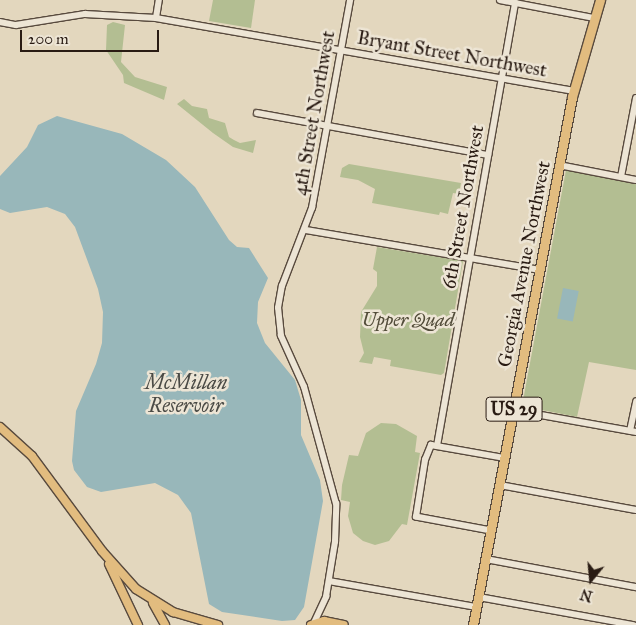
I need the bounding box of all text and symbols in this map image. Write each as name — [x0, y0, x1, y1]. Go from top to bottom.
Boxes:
scale bar — [22, 20, 161, 52]
street label: Bryant Street Northwest — [355, 26, 549, 82]
street label: 4th Street Northwest — [288, 29, 340, 197]
text: 200 m — [28, 30, 69, 48]
street label: 6th Street Northwest — [437, 123, 489, 291]
street label: Georgia Avenue Northwest — [493, 159, 555, 369]
park label: Upper Quad — [361, 309, 455, 331]
water label: McMillan Reservoir — [145, 370, 227, 417]
road number: US 29 — [485, 394, 543, 424]
north arrow — [566, 555, 616, 605]
text: N — [578, 585, 595, 605]

